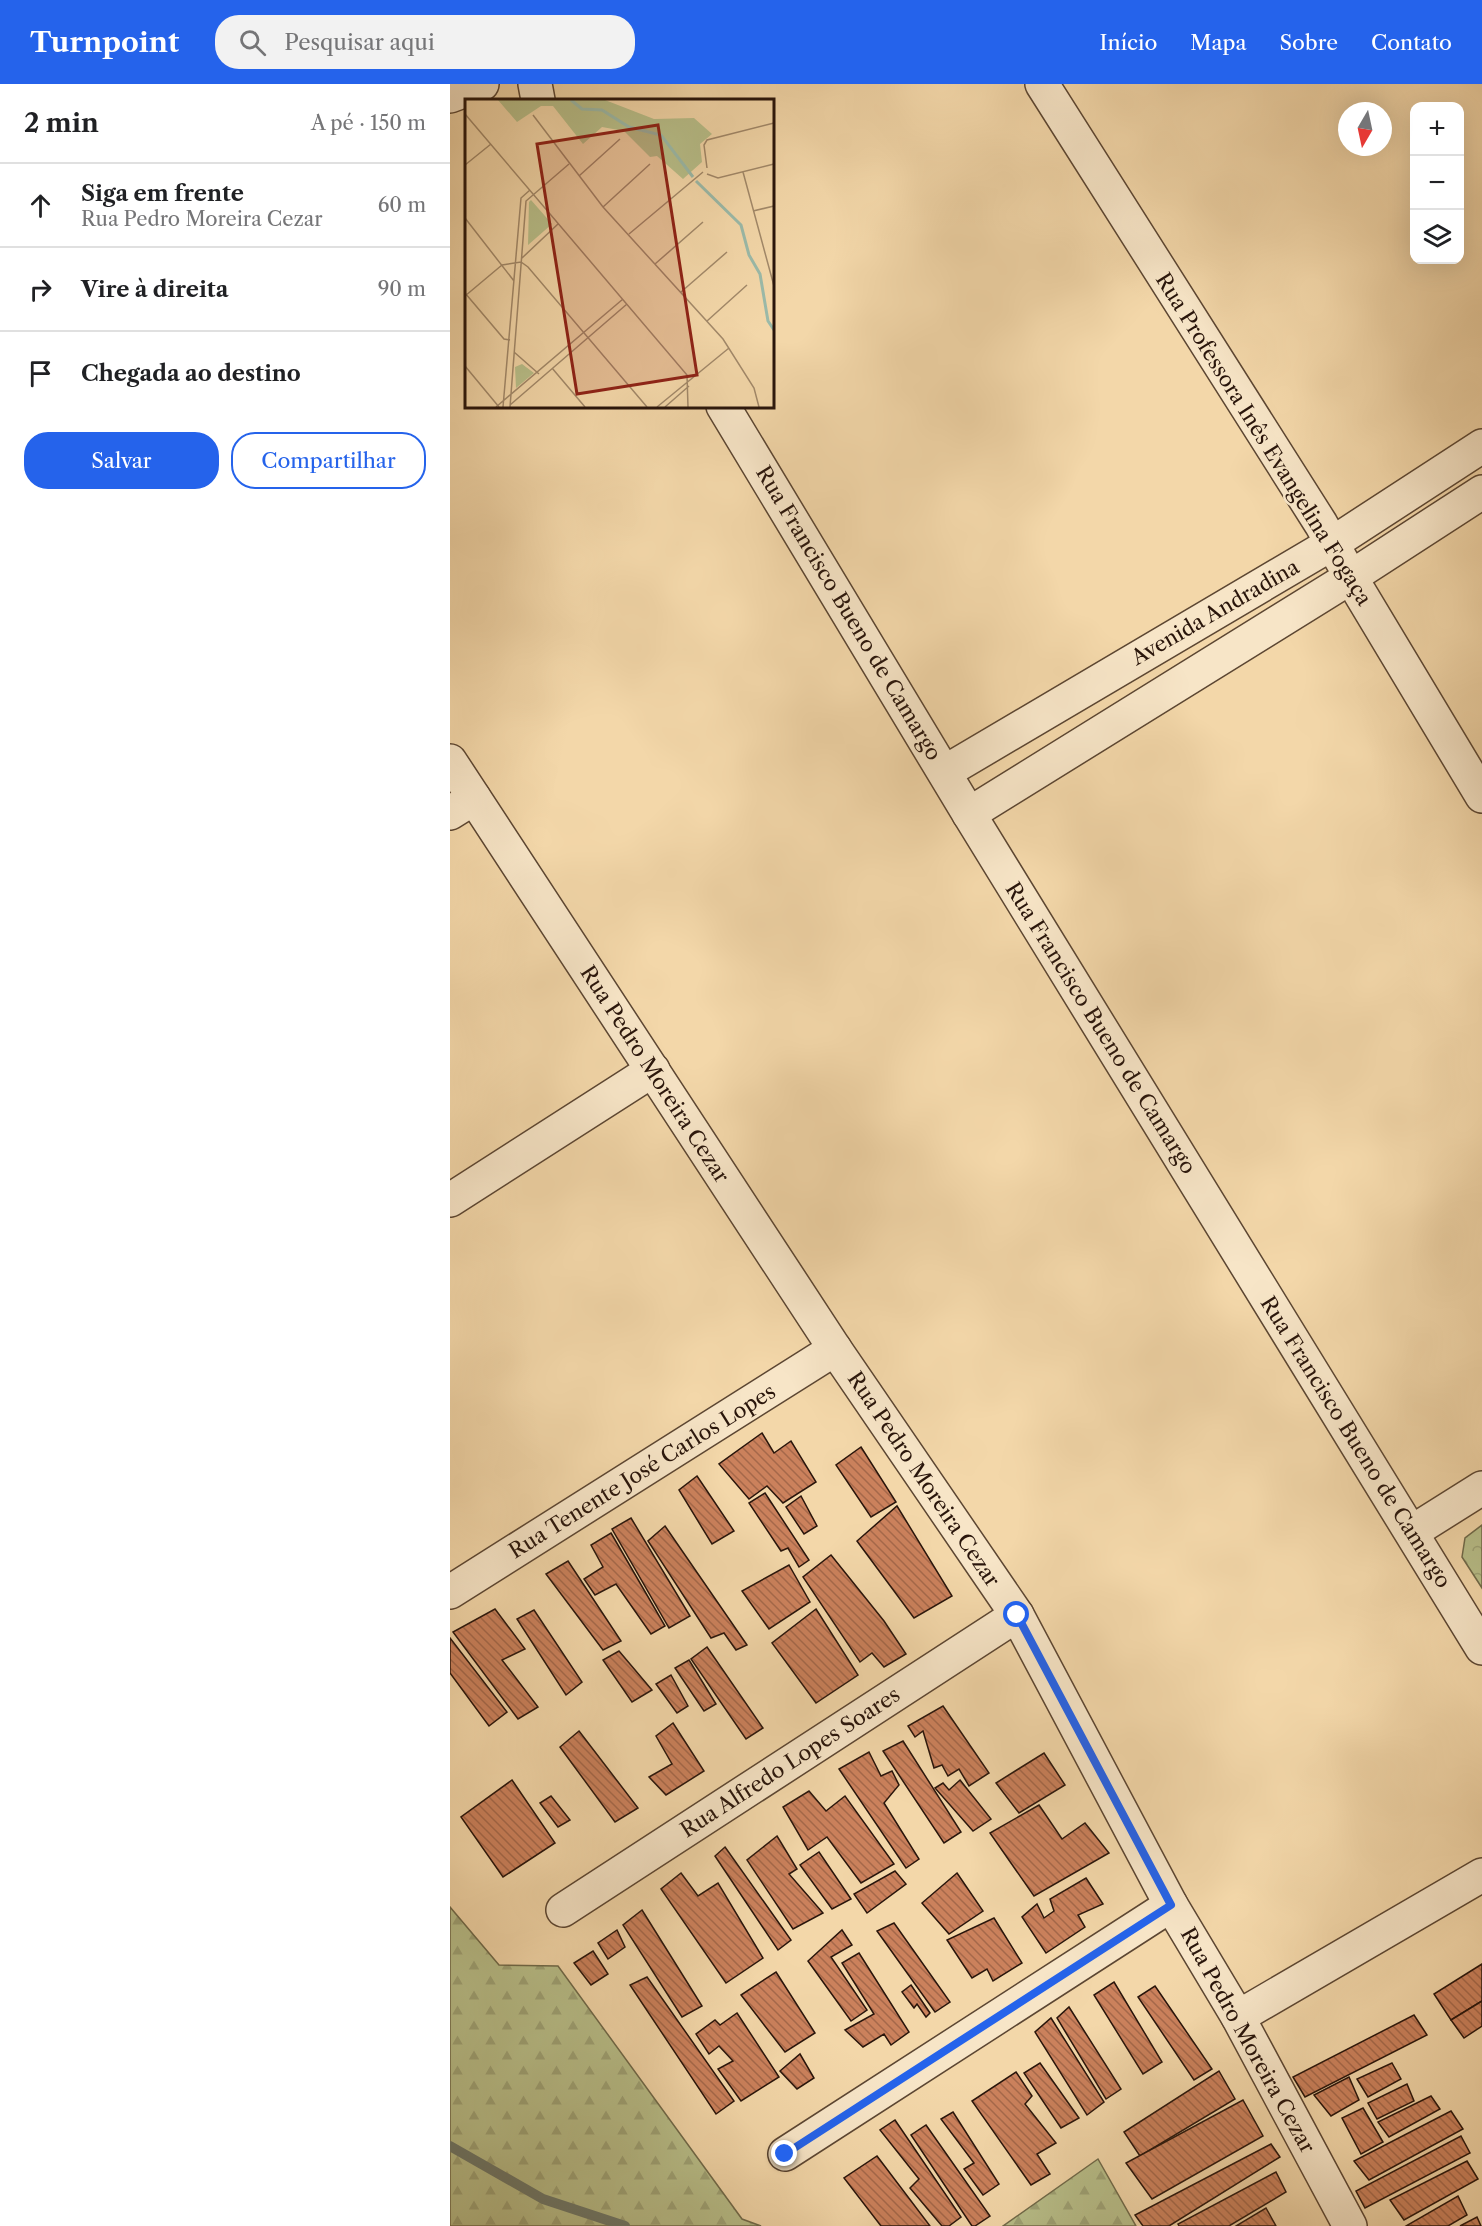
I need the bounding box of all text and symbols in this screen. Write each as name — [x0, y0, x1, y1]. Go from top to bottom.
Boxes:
search box — [215, 15, 635, 69]
text: Turnpoint — [30, 25, 179, 59]
icon: search — [236, 26, 269, 59]
text: Pesquisar aqui — [284, 29, 435, 56]
text: Início — [1100, 30, 1157, 55]
text: Mapa — [1190, 30, 1247, 55]
text: Sobre — [1280, 30, 1338, 55]
text: Contato — [1371, 30, 1452, 55]
inset map — [465, 99, 774, 408]
north arrow — [1338, 102, 1392, 156]
map controls — [1410, 102, 1464, 264]
button: + — [1410, 102, 1464, 156]
text: 2 min — [24, 107, 99, 139]
text: A pé · 150 m — [311, 111, 426, 135]
button: − — [1410, 156, 1464, 210]
text: Siga em frente — [81, 180, 244, 207]
icon: ahead — [24, 189, 57, 222]
text: 60 m — [378, 193, 426, 217]
text: Rua Pedro Moreira Cezar — [81, 207, 323, 231]
button: layers — [1410, 210, 1464, 264]
street label: Rua Professora Inês Evangelina Fogaça — [1151, 268, 1378, 611]
icon: right — [24, 273, 57, 306]
text: Vire à direita — [81, 276, 228, 303]
text: 90 m — [378, 277, 426, 301]
icon: arrive — [24, 357, 57, 390]
text: Chegada ao destino — [81, 360, 301, 387]
button: Salvar — [24, 432, 219, 489]
button: Compartilhar — [231, 432, 426, 489]
street label: Rua Francisco Bueno de Camargo — [751, 461, 947, 765]
street label: Avenida Andradina — [1126, 553, 1304, 671]
street label: Rua Francisco Bueno de Camargo — [1001, 878, 1201, 1178]
street label: Rua Pedro Moreira Cezar — [575, 961, 735, 1187]
street label: Rua Francisco Bueno de Camargo — [1256, 1292, 1456, 1592]
street label: Rua Pedro Moreira Cezar — [843, 1367, 1005, 1591]
street label: Rua Tenente José Carlos Lopes — [504, 1378, 780, 1564]
route start — [1003, 1601, 1029, 1627]
street label: Rua Alfredo Lopes Soares — [675, 1682, 905, 1842]
street label: Rua Pedro Moreira Cezar — [1176, 1923, 1321, 2157]
route end — [771, 2140, 797, 2166]

